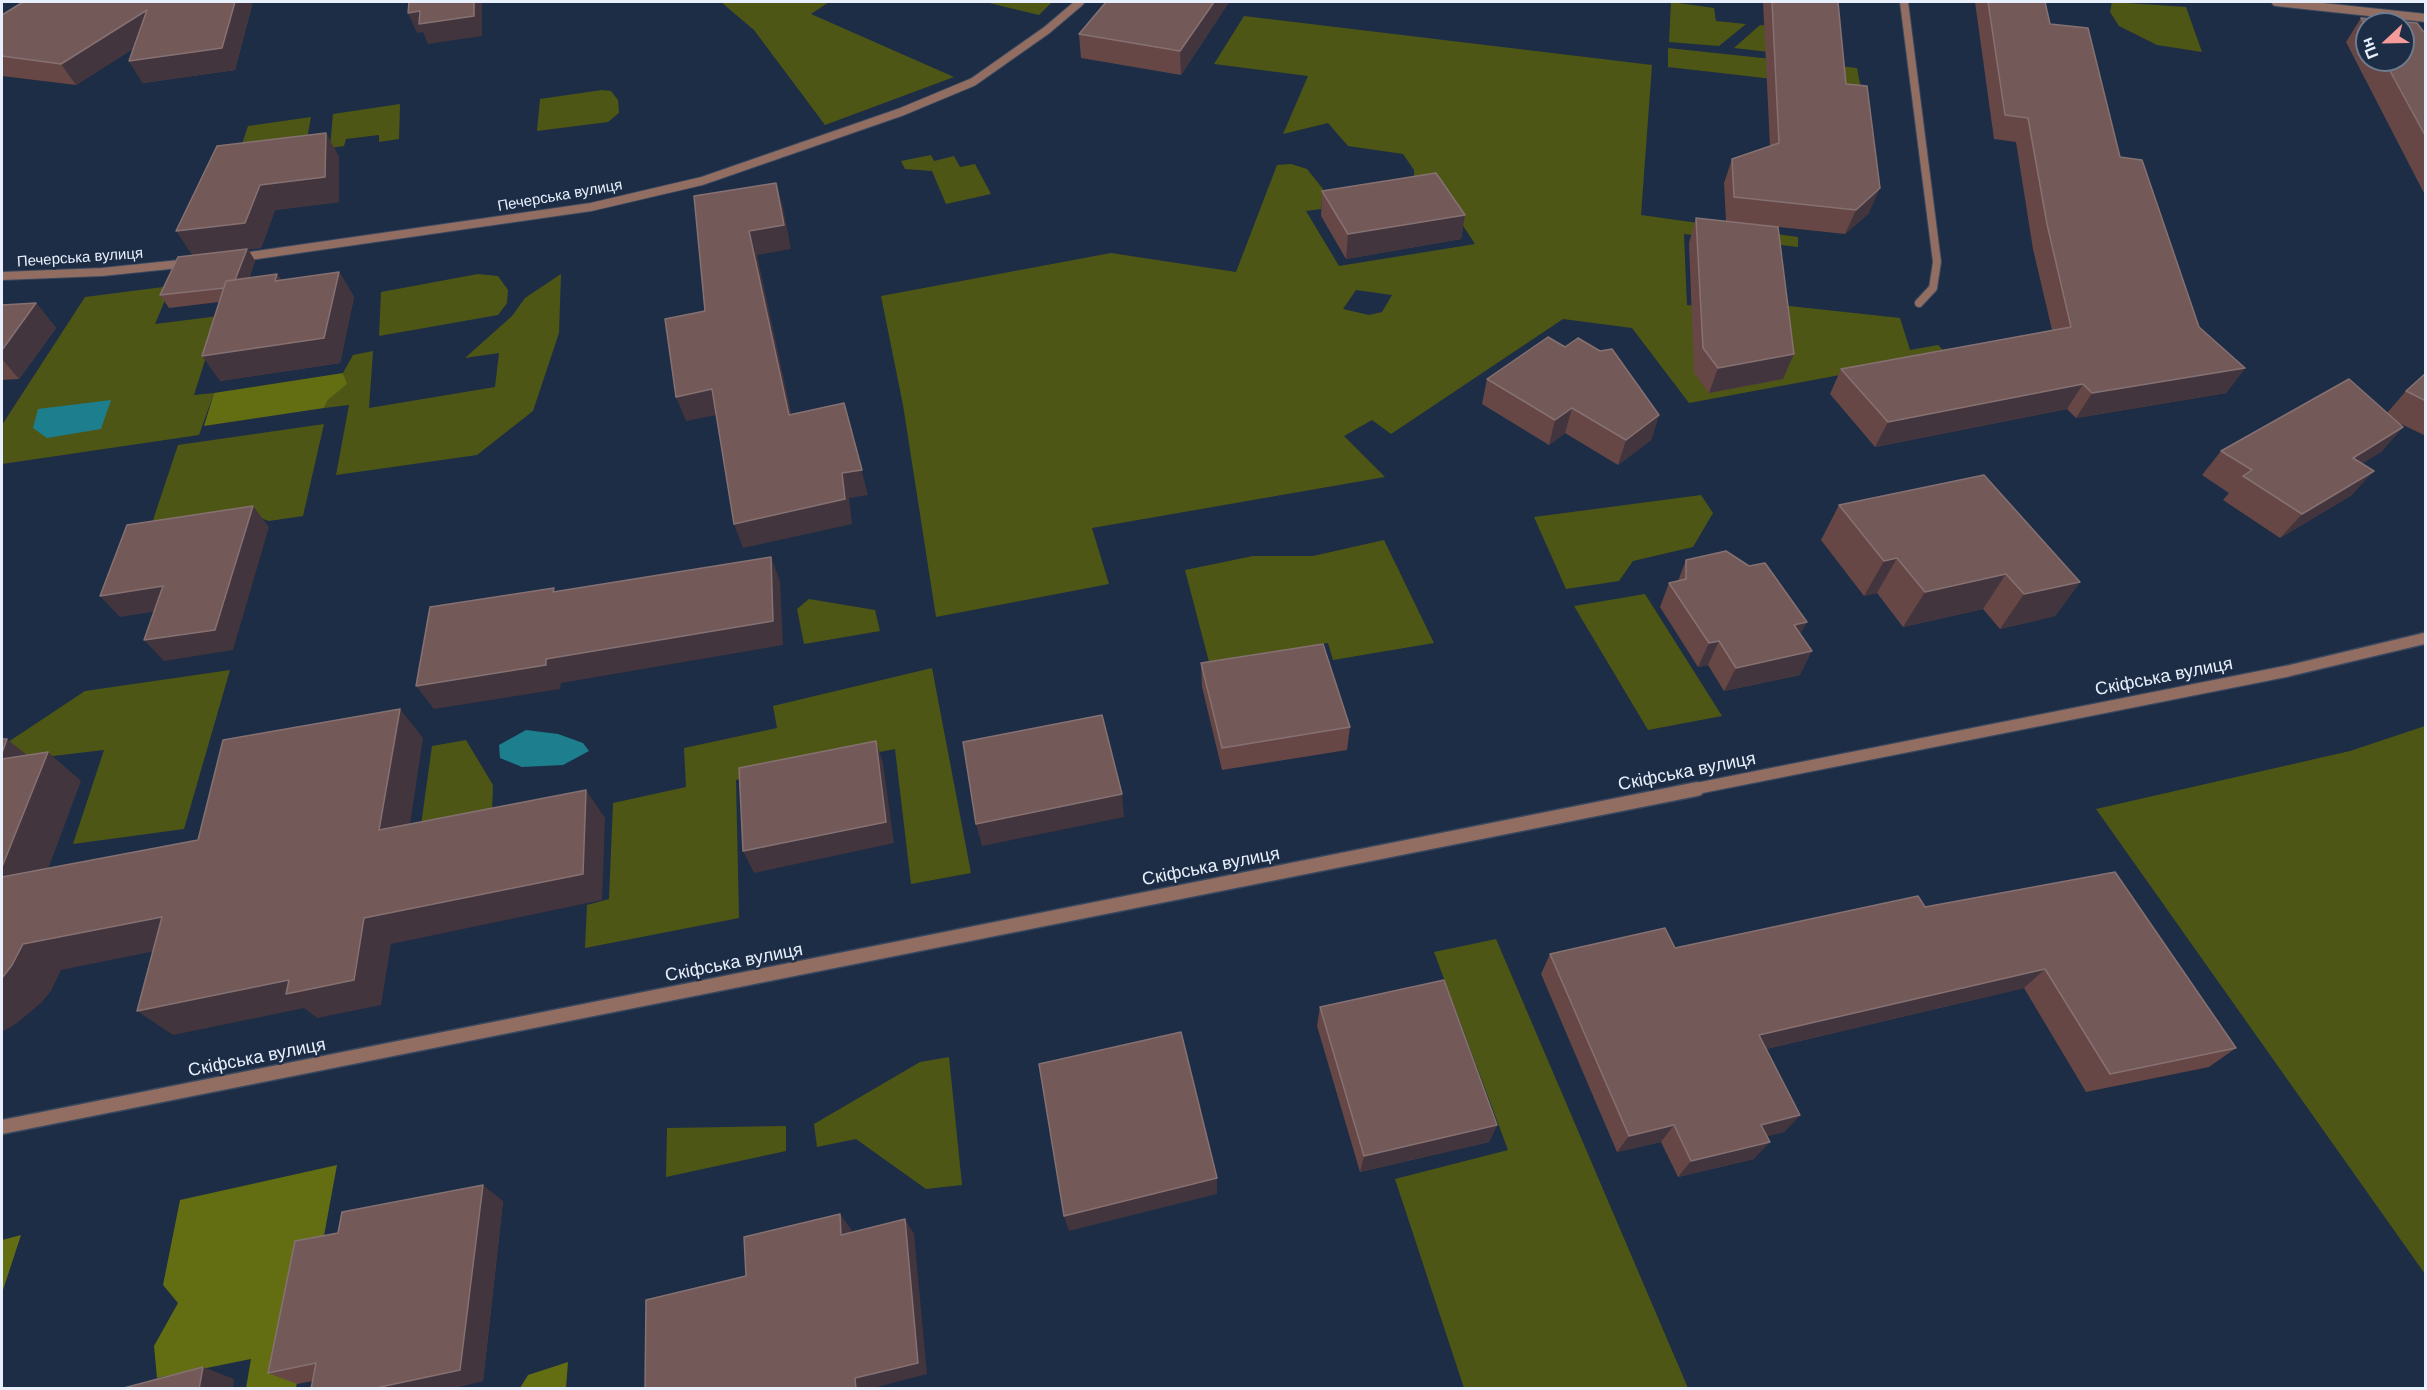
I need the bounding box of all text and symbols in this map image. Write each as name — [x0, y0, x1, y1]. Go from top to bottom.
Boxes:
north arrow — [2355, 12, 2415, 72]
text: Пн — [2358, 35, 2382, 61]
street label: Печерська вулиця — [496, 176, 624, 216]
street label: Печерська вулиця — [16, 245, 144, 271]
street label: Скіфська вулиця — [2093, 653, 2235, 701]
street label: Скіфська вулиця — [1616, 748, 1758, 796]
street label: Скіфська вулиця — [1140, 843, 1282, 891]
street label: Скіфська вулиця — [663, 939, 805, 987]
street label: Скіфська вулиця — [186, 1034, 328, 1082]

